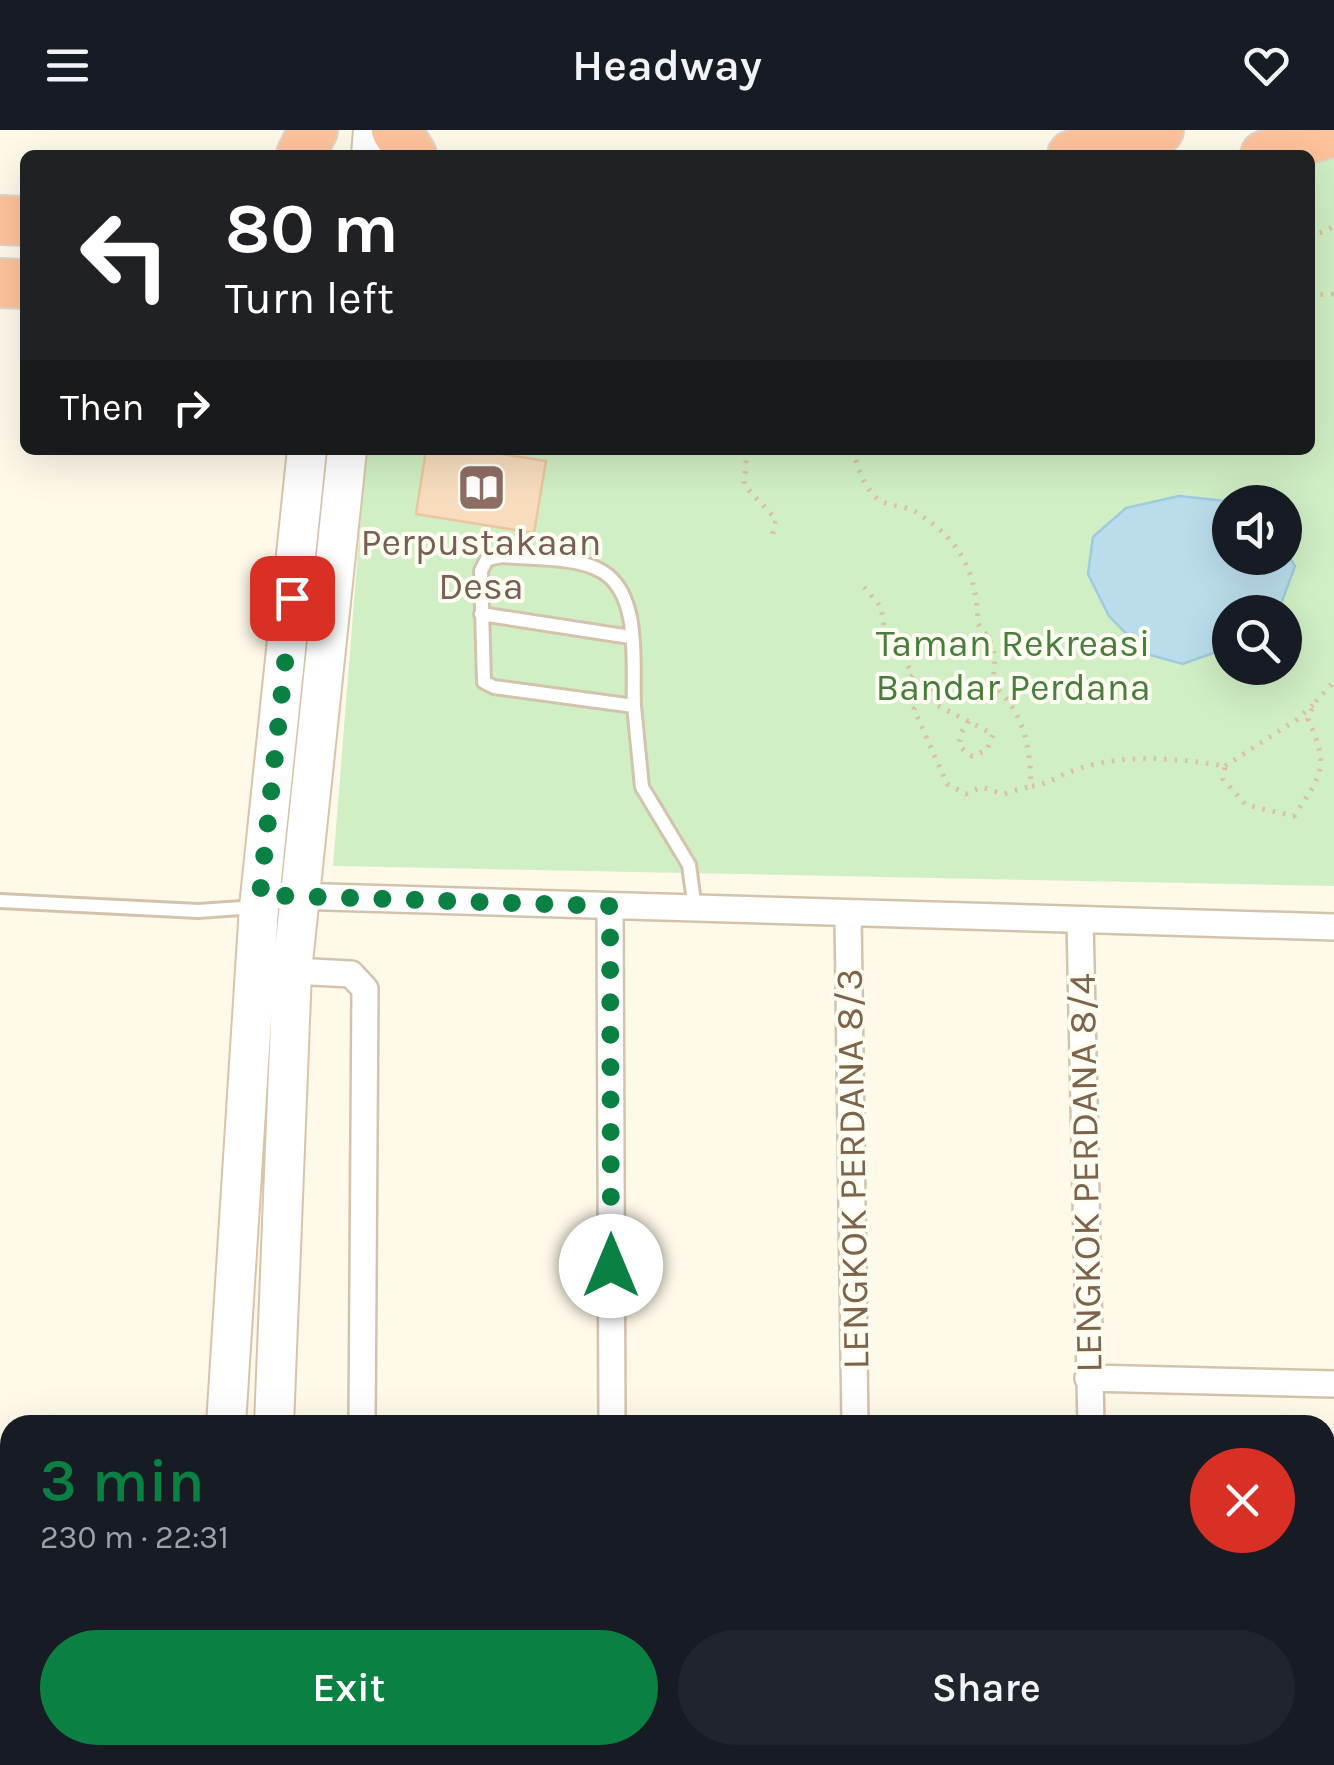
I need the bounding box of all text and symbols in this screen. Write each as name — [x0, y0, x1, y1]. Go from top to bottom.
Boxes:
icon: menu — [40, 38, 95, 93]
icon: heart — [1239, 38, 1294, 93]
text: Headway — [572, 39, 762, 91]
text: 80 m — [225, 188, 399, 270]
icon: left — [60, 190, 190, 320]
text: Turn left — [225, 272, 394, 324]
icon: right — [164, 380, 219, 435]
text: Then — [60, 385, 144, 430]
library icon: Perpustakaan Desa — [455, 462, 507, 514]
map controls — [1212, 485, 1302, 685]
button: sound — [1212, 485, 1302, 575]
place label: Perpustakaan Desa — [361, 520, 601, 609]
pin — [250, 556, 335, 641]
icon: arrive — [265, 571, 320, 626]
button: search — [1212, 595, 1302, 685]
park label: Taman Rekreasi Bandar Perdana — [875, 621, 1151, 710]
street label: LENGKOK PERDANA 8/3 — [827, 968, 878, 1370]
street label: LENGKOK PERDANA 8/4 — [1060, 973, 1111, 1373]
position arrow — [559, 1214, 663, 1318]
text: 3 min — [40, 1446, 205, 1516]
button: close — [1190, 1448, 1295, 1553]
text: 230 m · 22:31 — [40, 1519, 229, 1556]
button: Exit — [40, 1630, 658, 1745]
button: Share — [678, 1630, 1295, 1745]

